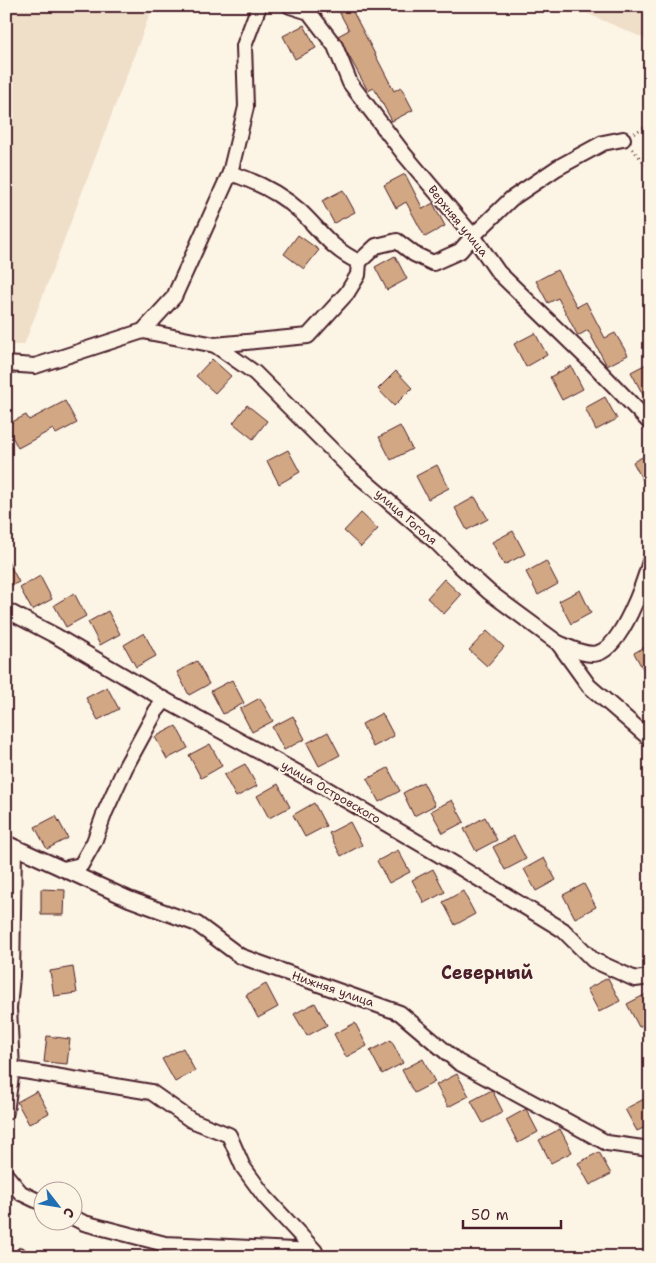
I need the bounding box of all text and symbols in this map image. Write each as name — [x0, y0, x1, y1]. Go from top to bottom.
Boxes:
street label: Верхняя улица — [424, 182, 492, 260]
street label: улица Гоголя — [372, 486, 440, 548]
street label: улица Островского — [278, 757, 384, 827]
district label: Северный — [441, 961, 533, 985]
street label: Нижняя улица — [290, 967, 377, 1011]
north arrow — [32, 1180, 82, 1230]
scale bar — [463, 1198, 561, 1230]
text: С — [59, 1204, 79, 1221]
text: 50 m — [471, 1205, 509, 1225]

